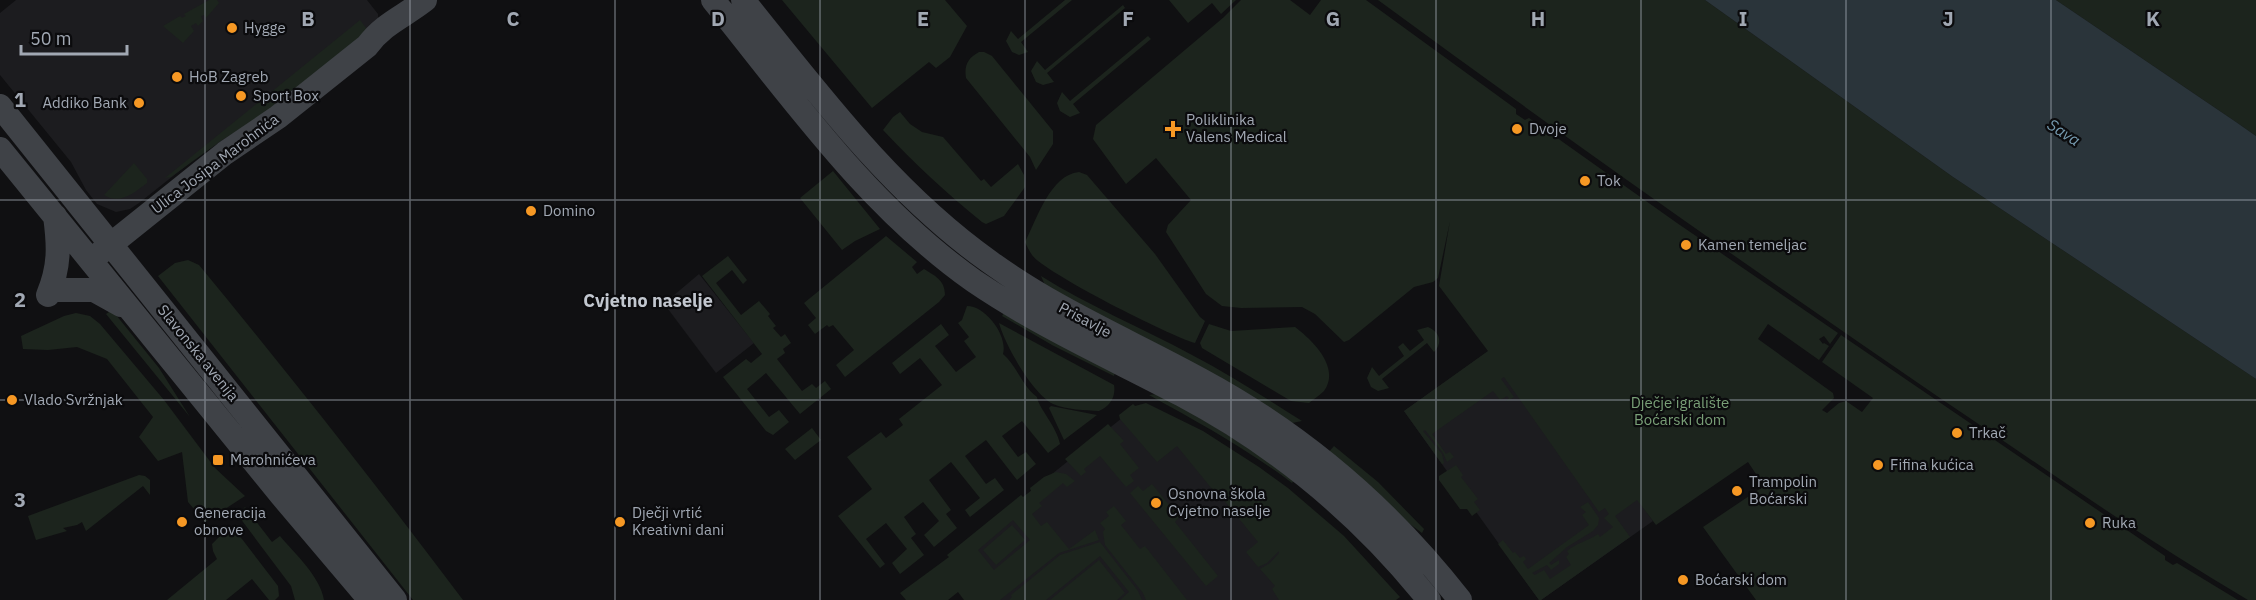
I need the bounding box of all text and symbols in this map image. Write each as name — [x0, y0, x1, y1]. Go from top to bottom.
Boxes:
text: B — [301, 5, 315, 32]
text: C — [506, 5, 520, 32]
text: D — [711, 5, 725, 32]
text: E — [917, 5, 929, 32]
text: F — [1122, 5, 1134, 32]
text: G — [1326, 5, 1340, 32]
text: H — [1531, 5, 1545, 32]
text: I — [1739, 5, 1747, 32]
text: J — [1942, 5, 1954, 32]
text: K — [2146, 5, 2160, 32]
scale bar — [21, 18, 128, 56]
place label: Hygge — [244, 18, 286, 37]
marker: Hygge — [225, 21, 239, 35]
text: 50 m — [30, 27, 72, 50]
place label: HoB Zagreb — [189, 67, 268, 86]
marker: HoB Zagreb — [170, 70, 184, 84]
text: 1 — [14, 86, 26, 113]
place label: Sport Box — [253, 86, 319, 105]
marker: Sport Box — [234, 89, 248, 103]
place label: Addiko Bank — [42, 93, 127, 112]
marker: Addiko Bank — [132, 96, 146, 110]
street label: Ulica Josipa Marohnića — [147, 109, 282, 218]
place label: Poliklinika Valens Medical — [1186, 110, 1287, 146]
water label: Sava — [2044, 114, 2084, 150]
place label: Dvoje — [1529, 119, 1567, 138]
marker: Poliklinika Valens Medical — [1164, 120, 1182, 138]
marker: Dvoje — [1510, 122, 1524, 136]
place label: Tok — [1597, 171, 1621, 190]
marker: Tok — [1578, 174, 1592, 188]
place label: Domino — [543, 201, 595, 220]
marker: Domino — [524, 204, 538, 218]
place label: Kamen temeljac — [1698, 235, 1807, 254]
marker: Kamen temeljac — [1679, 238, 1693, 252]
text: 2 — [14, 286, 26, 313]
district label: Cvjetno naselje — [583, 289, 713, 312]
street label: Prisavlje — [1056, 298, 1115, 341]
street label: Slavonska avenija — [154, 300, 243, 405]
place label: Vlado Svržnjak — [24, 390, 123, 409]
marker: Vlado Svržnjak — [5, 393, 19, 407]
park label: Dječje igralište Boćarski dom — [1631, 393, 1729, 429]
place label: Trkač — [1969, 423, 2006, 442]
marker: Trkač — [1950, 426, 1964, 440]
place label: Marohnićeva — [230, 450, 316, 469]
marker: Marohnićeva — [211, 453, 225, 467]
place label: Fifina kućica — [1890, 455, 1974, 474]
marker: Fifina kućica — [1871, 458, 1885, 472]
place label: Trampolin Boćarski — [1749, 472, 1817, 508]
place label: Osnovna škola Cvjetno naselje — [1168, 484, 1271, 520]
marker: Trampolin Boćarski — [1730, 484, 1744, 498]
text: 3 — [14, 486, 26, 513]
marker: Osnovna škola Cvjetno naselje — [1149, 496, 1163, 510]
place label: Generacija obnove — [194, 503, 266, 539]
place label: Dječji vrtić Kreativni dani — [632, 503, 724, 539]
place label: Ruka — [2102, 513, 2136, 532]
marker: Generacija obnove — [175, 515, 189, 529]
marker: Dječji vrtić Kreativni dani — [613, 515, 627, 529]
marker: Ruka — [2083, 516, 2097, 530]
place label: Boćarski dom — [1695, 570, 1787, 589]
marker: Boćarski dom — [1676, 573, 1690, 587]

